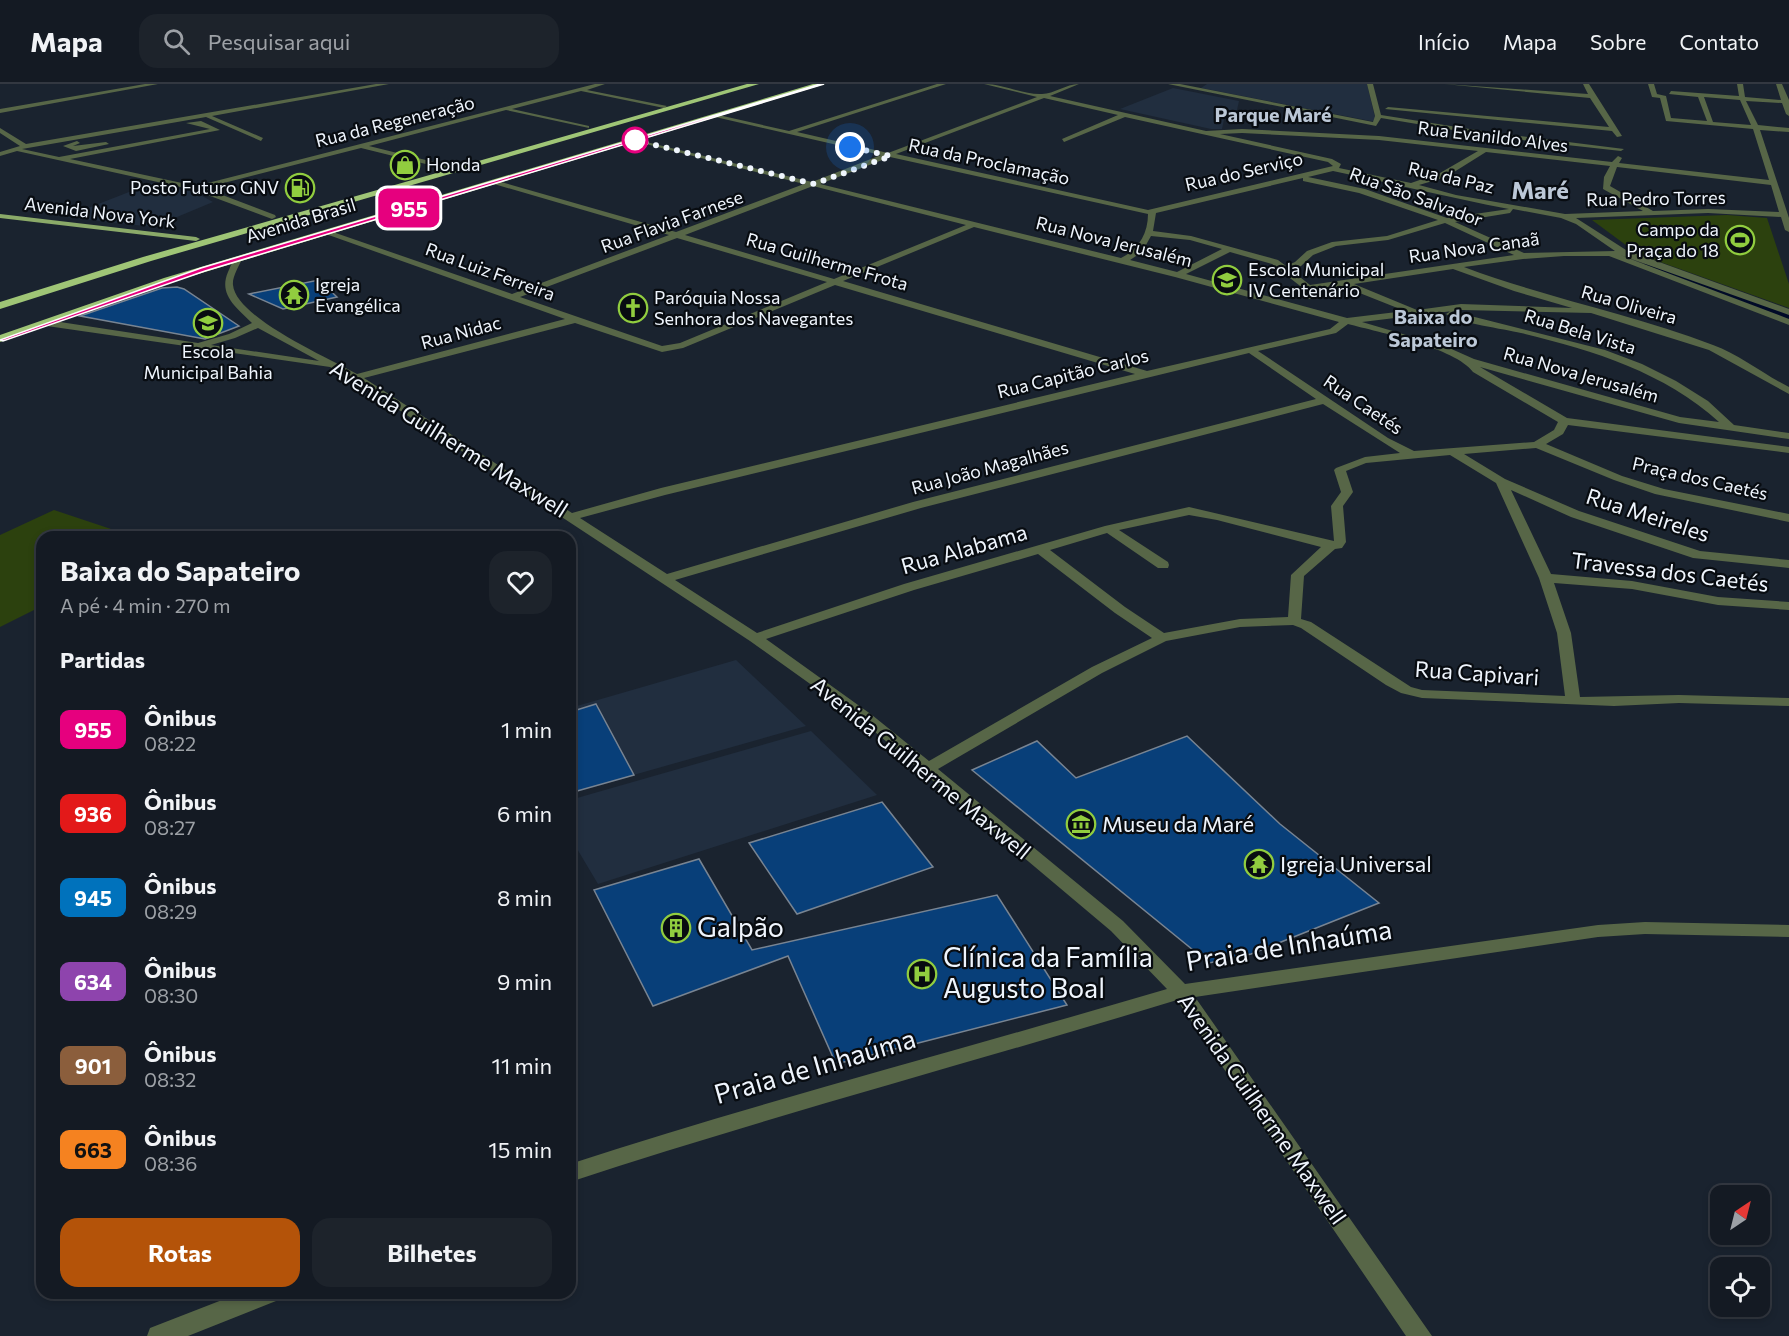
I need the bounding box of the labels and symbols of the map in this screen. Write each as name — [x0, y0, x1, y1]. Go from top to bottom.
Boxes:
street label: Rua da Regeneração — [313, 91, 477, 151]
district label: Parque Maré — [1214, 102, 1332, 126]
street label: Rua Evanildo Alves — [1417, 116, 1570, 156]
unlabelled marker — [622, 127, 648, 153]
your location — [835, 132, 865, 162]
street label: Rua da Proclamação — [907, 133, 1072, 189]
street label: Rua do Serviço — [1183, 147, 1305, 195]
shop icon: Honda — [389, 149, 421, 181]
place label: Honda — [426, 153, 480, 175]
street label: Rua da Paz — [1406, 156, 1497, 198]
street label: Rua São Salvador — [1347, 162, 1486, 230]
fuel station icon: Posto Futuro GNV — [284, 172, 316, 204]
district label: Maré — [1511, 175, 1569, 204]
place label: Posto Futuro GNV — [130, 176, 279, 198]
street label: Rua Flavia Farnese — [598, 185, 746, 257]
street label: Rua Pedro Torres — [1586, 186, 1726, 210]
line badge: 955 — [374, 188, 444, 228]
street label: Avenida Nova York — [23, 192, 177, 232]
street label: Avenida Brasil — [243, 193, 358, 247]
street label: Rua Nova Jerusalém — [1034, 211, 1195, 271]
place label: Campo da Praça do 18 — [1626, 218, 1719, 261]
sports icon: Campo da Praça do 18 — [1724, 224, 1756, 256]
street label: Rua Guilherme Frota — [744, 227, 911, 295]
street label: Rua Nova Canaã — [1407, 227, 1541, 267]
street label: Rua Luiz Ferreira — [423, 237, 558, 305]
place label: Escola Municipal IV Centenário — [1248, 258, 1384, 301]
school or university icon: Escola Municipal IV Centenário — [1211, 264, 1243, 296]
place label: Igreja Evangélica — [315, 273, 401, 316]
temple icon: Igreja Evangélica — [278, 279, 310, 311]
street label: Rua Oliveira — [1579, 280, 1680, 328]
place label: Paróquia Nossa Senhora dos Navegantes — [654, 286, 853, 329]
church icon: Paróquia Nossa Senhora dos Navegantes — [617, 292, 649, 324]
district label: Baixa do Sapateiro — [1388, 304, 1478, 351]
street label: Rua Bela Vista — [1522, 304, 1639, 358]
school or university icon: Escola Municipal Bahia — [192, 307, 224, 339]
street label: Rua Nidac — [418, 311, 503, 353]
place label: Escola Municipal Bahia — [143, 340, 273, 383]
street label: Rua Nova Jerusalém — [1501, 341, 1661, 407]
street label: Rua Capitão Carlos — [995, 344, 1151, 402]
street label: Avenida Guilherme Maxwell — [325, 354, 573, 523]
street label: Rua Caetés — [1320, 370, 1407, 439]
street label: Rua João Magalhães — [909, 435, 1071, 499]
street label: Praça dos Caetés — [1630, 452, 1770, 504]
street label: Rua Meireles — [1583, 482, 1713, 547]
street label: Rua Alabama — [898, 518, 1030, 579]
street label: Travessa dos Caetés — [1570, 546, 1770, 597]
street label: Rua Capivari — [1414, 655, 1540, 690]
street label: Avenida Guilherme Maxwell — [806, 671, 1037, 865]
museum icon: Museu da Maré — [1065, 808, 1097, 840]
place label: Museu da Maré — [1102, 810, 1254, 837]
temple icon: Igreja Universal — [1243, 848, 1275, 880]
place label: Igreja Universal — [1280, 850, 1432, 877]
place label: Galpão — [697, 910, 784, 943]
building icon: Galpão — [660, 912, 692, 944]
street label: Praia de Inhaúma — [1183, 912, 1394, 977]
place label: Clínica da Família Augusto Boal — [943, 940, 1153, 1004]
hospital icon: Clínica da Família Augusto Boal — [906, 958, 938, 990]
street label: Avenida Guilherme Maxwell — [1172, 988, 1352, 1229]
street label: Praia de Inhaúma — [710, 1021, 919, 1110]
north arrow — [1710, 1185, 1770, 1245]

